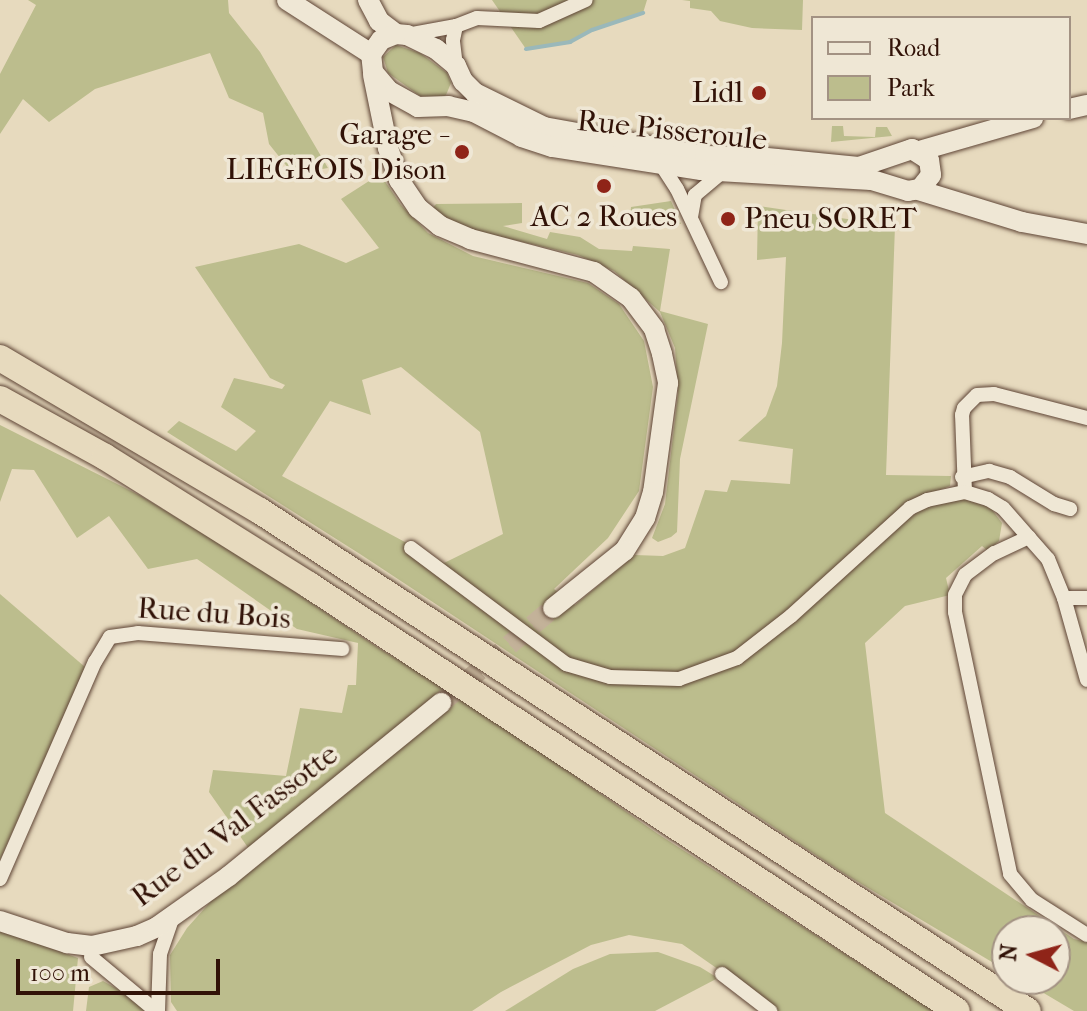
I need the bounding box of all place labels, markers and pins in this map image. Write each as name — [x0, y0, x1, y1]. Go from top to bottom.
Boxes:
place label: Lidl — [692, 75, 743, 111]
marker: Lidl — [750, 84, 768, 102]
place label: Garage - LIEGEOIS Dison — [226, 117, 446, 188]
marker: Garage - LIEGEOIS Dison — [453, 143, 471, 161]
marker: AC 2 Roues — [595, 177, 613, 195]
place label: AC 2 Roues — [531, 199, 677, 235]
place label: Pneu SORET — [744, 201, 917, 237]
marker: Pneu SORET — [719, 210, 737, 228]

